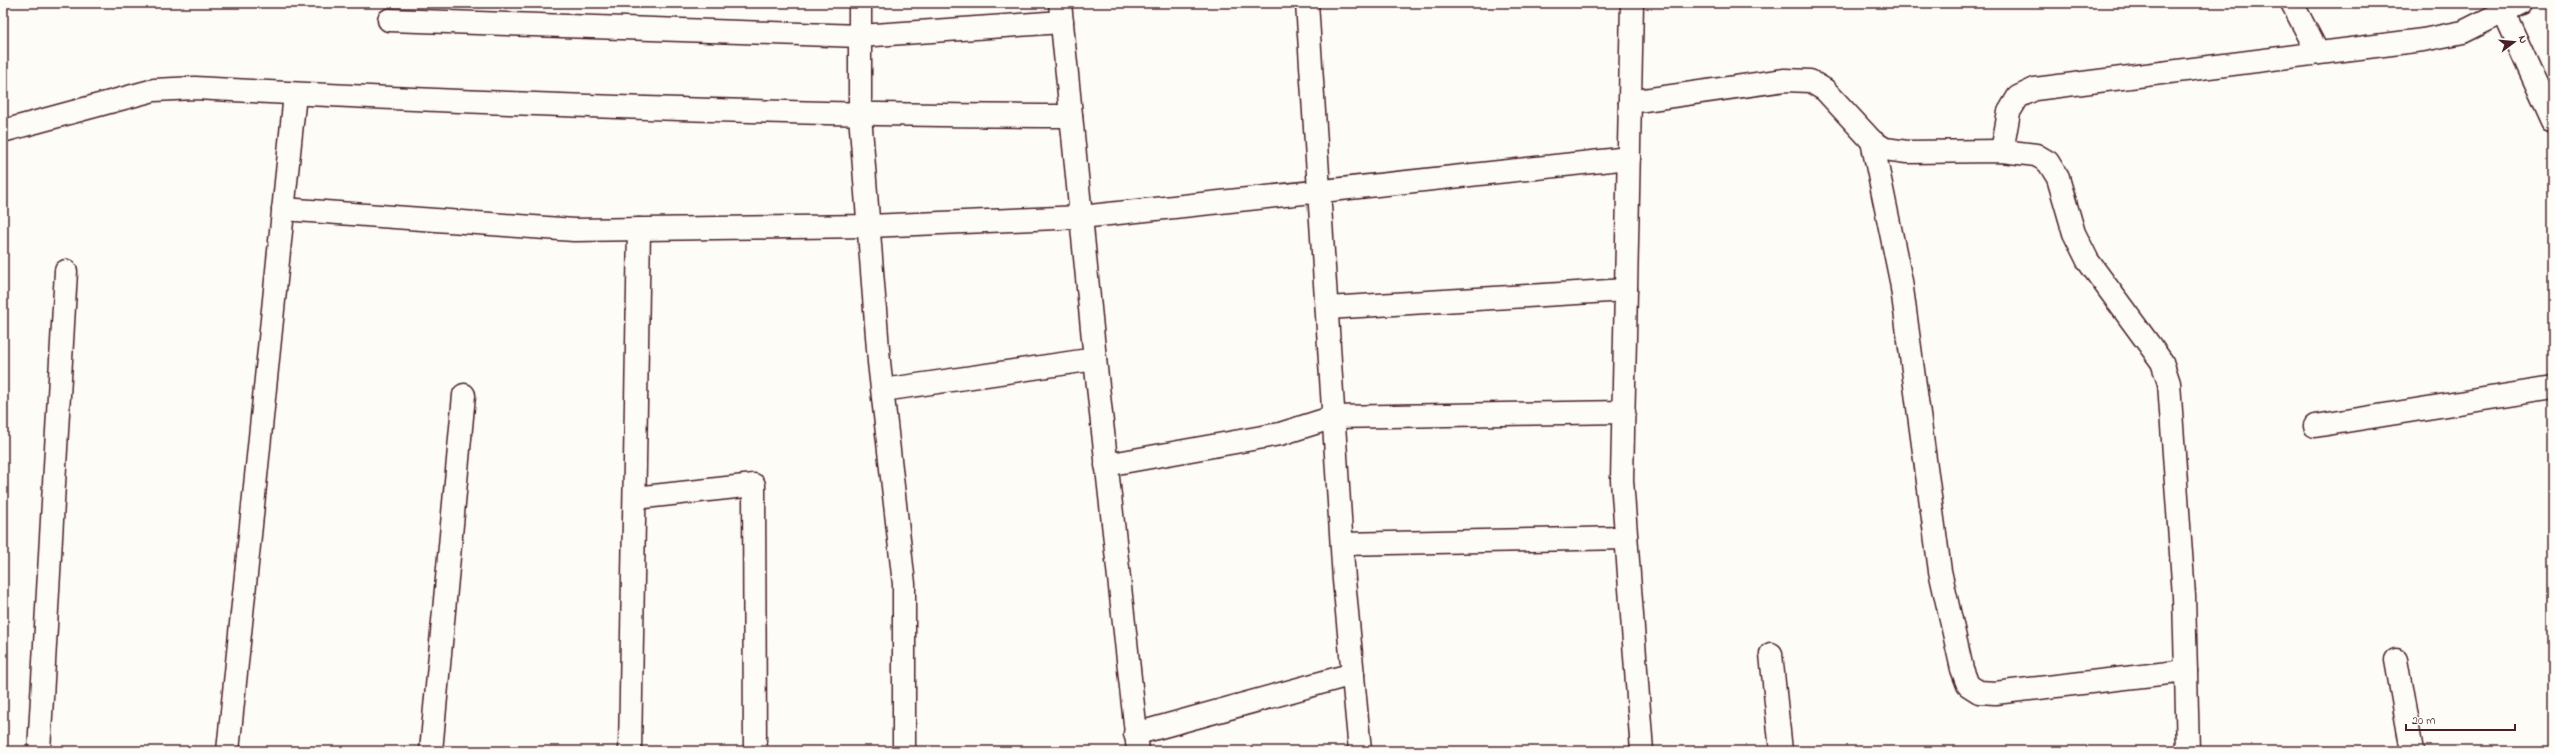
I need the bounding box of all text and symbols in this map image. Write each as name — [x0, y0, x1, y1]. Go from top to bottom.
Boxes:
north arrow — [2494, 22, 2534, 62]
text: N — [2514, 34, 2531, 45]
scale bar — [2406, 706, 2515, 732]
text: 20 m — [2412, 712, 2435, 730]

